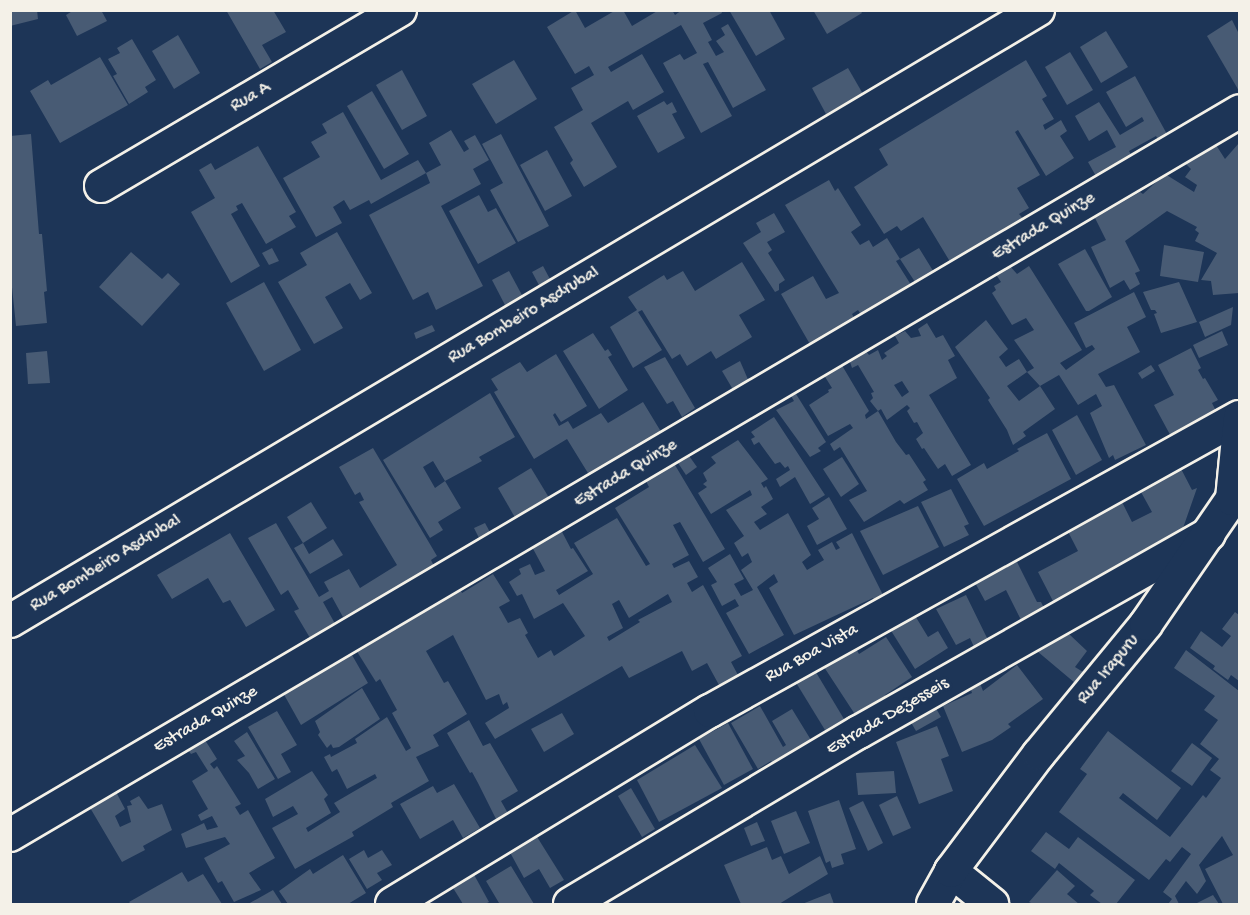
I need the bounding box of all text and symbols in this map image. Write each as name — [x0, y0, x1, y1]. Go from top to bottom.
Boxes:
street label: Rua A — [227, 78, 275, 118]
street label: Estrada Quinze — [988, 188, 1100, 266]
street label: Rua Bombeiro Asdrubal — [445, 262, 603, 370]
street label: Estrada Quinze — [570, 435, 682, 513]
street label: Rua Bombeiro Asdrubal — [27, 510, 185, 618]
street label: Rua Boa Vista — [762, 620, 862, 688]
street label: Rua Irapuru — [1073, 631, 1145, 709]
street label: Estrada Dezesseis — [823, 673, 953, 761]
street label: Estrada Quinze — [150, 682, 262, 758]

